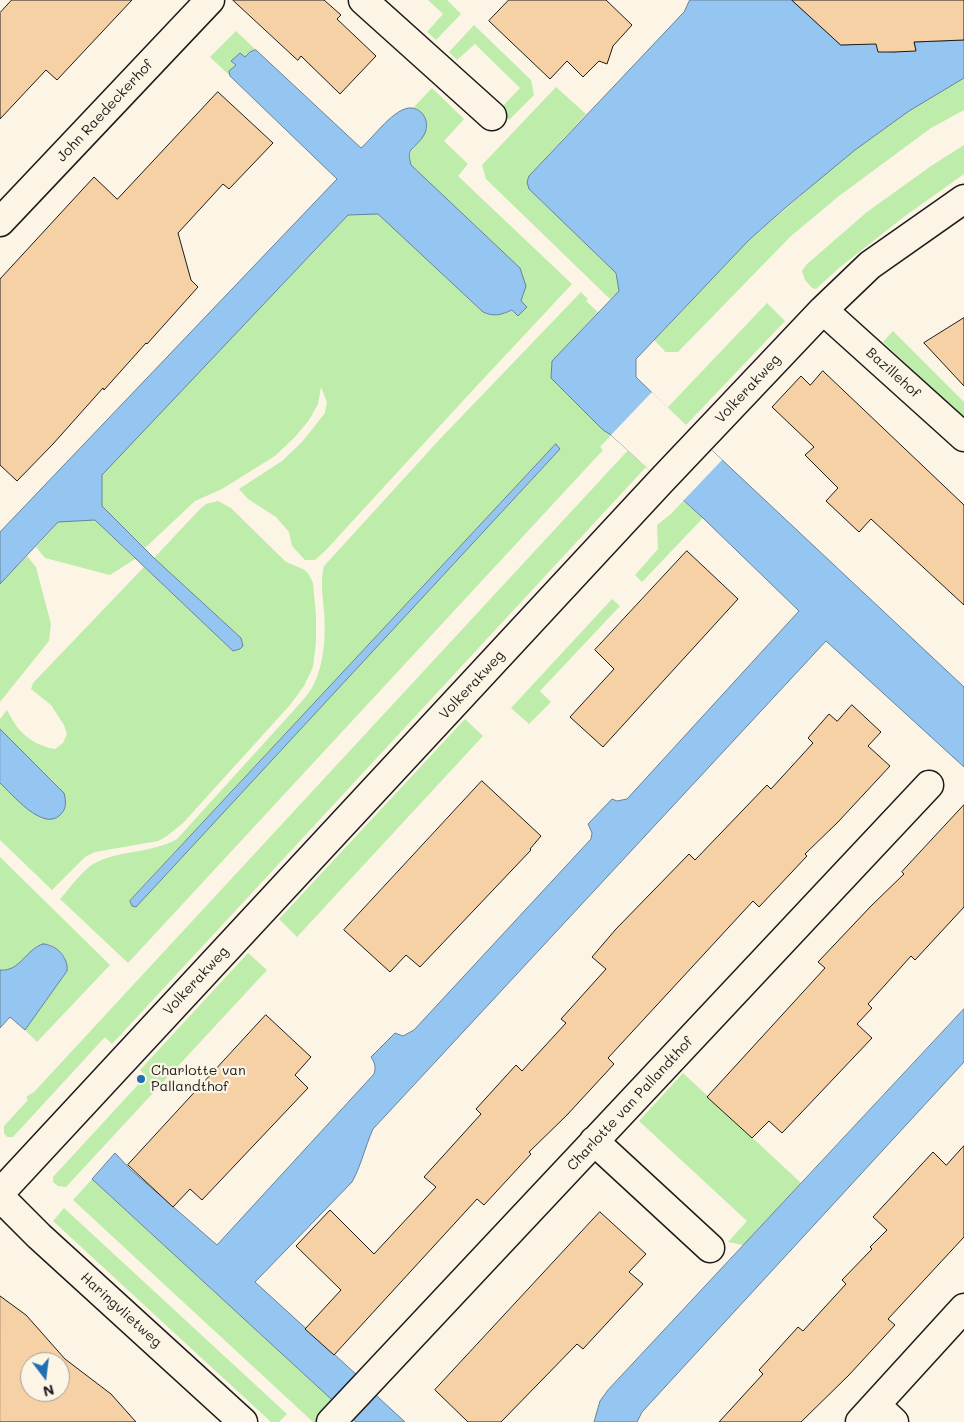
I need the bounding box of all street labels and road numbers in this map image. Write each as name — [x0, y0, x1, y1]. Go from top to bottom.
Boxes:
street label: John Raedeckerhof — [53, 57, 157, 165]
street label: Bazillehof — [863, 344, 923, 402]
street label: Volkerakweg — [712, 351, 784, 427]
street label: Volkerakweg — [436, 647, 508, 723]
street label: Volkerakweg — [160, 943, 232, 1019]
street label: Charlotte van Pallandthof — [564, 1034, 696, 1174]
street label: Haringvlietweg — [77, 1269, 165, 1351]

